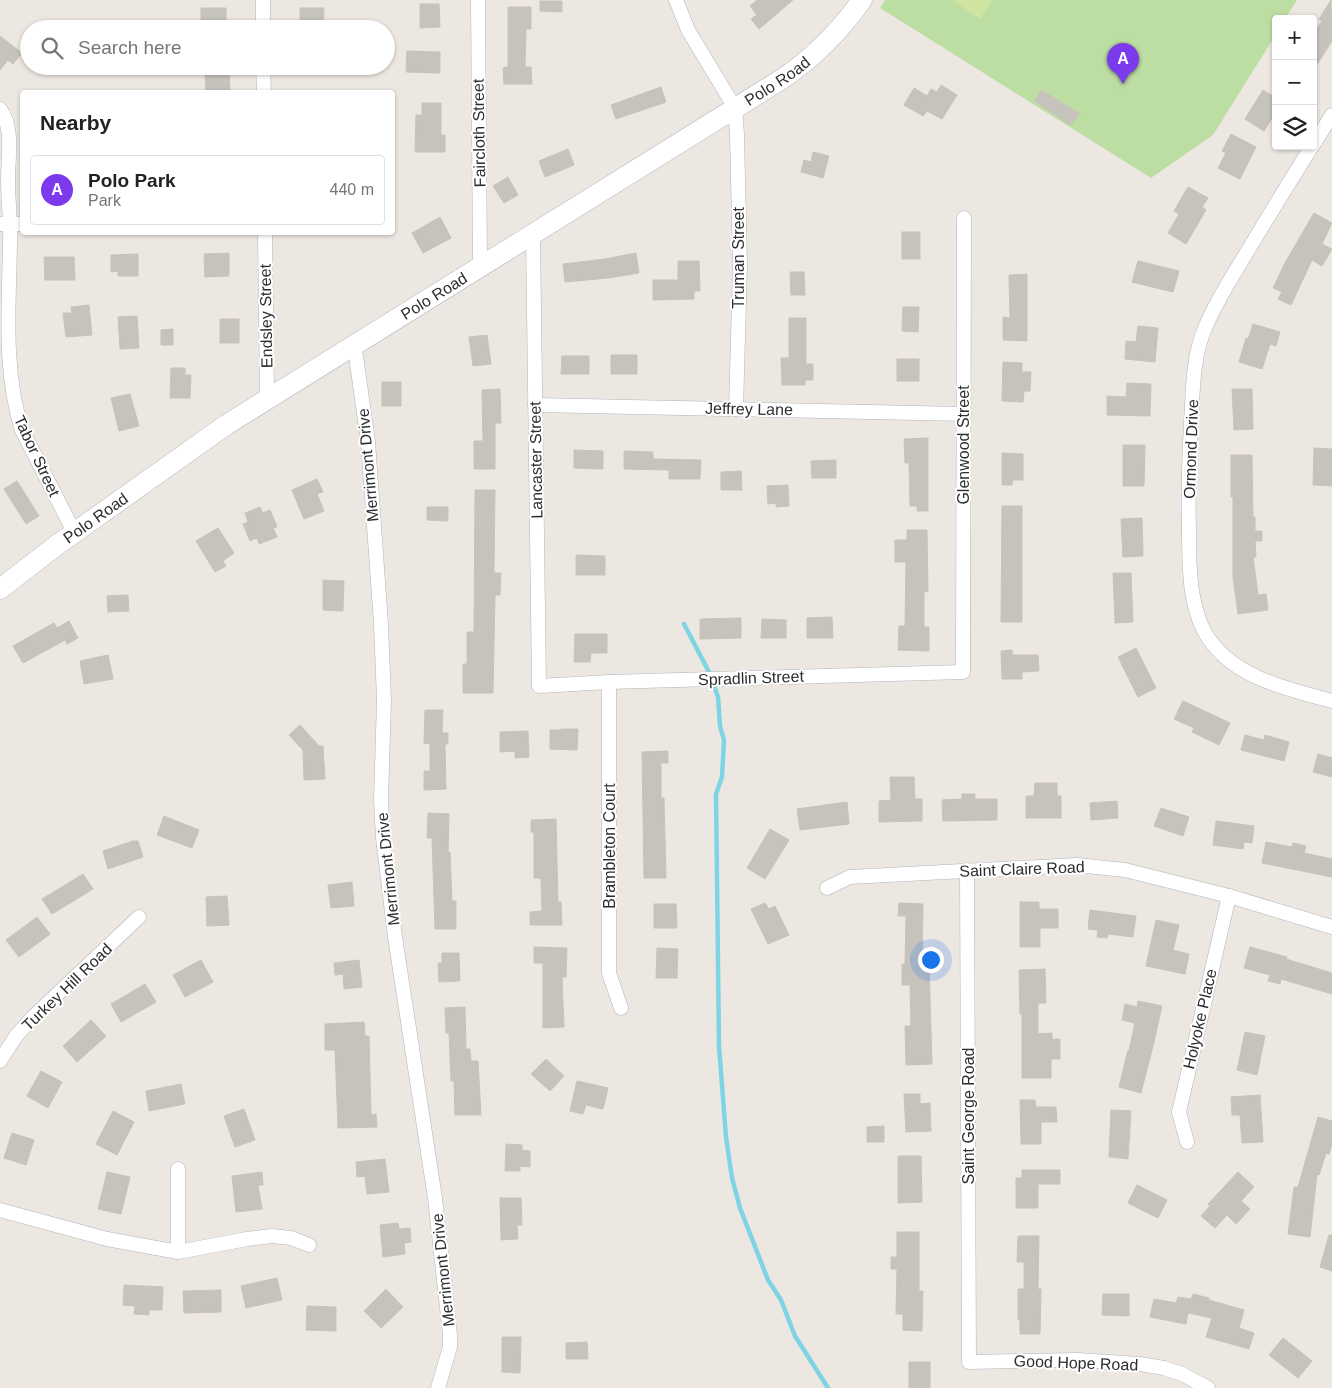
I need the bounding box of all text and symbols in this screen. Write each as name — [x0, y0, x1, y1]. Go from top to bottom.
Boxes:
map controls — [1272, 15, 1317, 150]
button: + — [1272, 15, 1317, 60]
search box — [20, 20, 395, 75]
icon: search — [38, 34, 66, 62]
text: Search here — [78, 37, 182, 58]
pin: A — [1107, 43, 1139, 84]
street label: Polo Road — [741, 53, 813, 109]
button: − — [1272, 60, 1317, 105]
street label: Faircloth Street — [470, 78, 488, 187]
button: layers — [1272, 105, 1317, 150]
text: Nearby — [40, 111, 111, 134]
text: Polo Park — [88, 170, 176, 191]
text: A — [51, 181, 63, 198]
text: 440 m — [330, 181, 374, 198]
text: Park — [88, 192, 121, 209]
street label: Truman Street — [730, 207, 747, 309]
street label: Endsley Street — [257, 263, 275, 368]
street label: Polo Road — [398, 269, 470, 323]
street label: Glenwood Street — [955, 385, 972, 505]
street label: Ormond Drive — [1181, 399, 1201, 499]
street label: Jeffrey Lane — [705, 400, 793, 418]
street label: Lancaster Street — [526, 401, 546, 519]
street label: Merrimont Drive — [355, 407, 381, 522]
street label: Tabor Street — [11, 413, 63, 500]
street label: Polo Road — [60, 489, 131, 546]
street label: Spradlin Street — [698, 668, 805, 688]
street label: Brambleton Court — [601, 783, 618, 909]
street label: Merrimont Drive — [374, 811, 402, 926]
street label: Saint Claire Road — [959, 858, 1085, 880]
street label: Turkey Hill Road — [19, 940, 115, 1034]
your location — [918, 947, 944, 973]
street label: Holyoke Place — [1180, 967, 1220, 1071]
street label: Saint George Road — [960, 1048, 977, 1184]
street label: Merrimont Drive — [429, 1212, 457, 1327]
street label: Good Hope Road — [1013, 1352, 1139, 1374]

